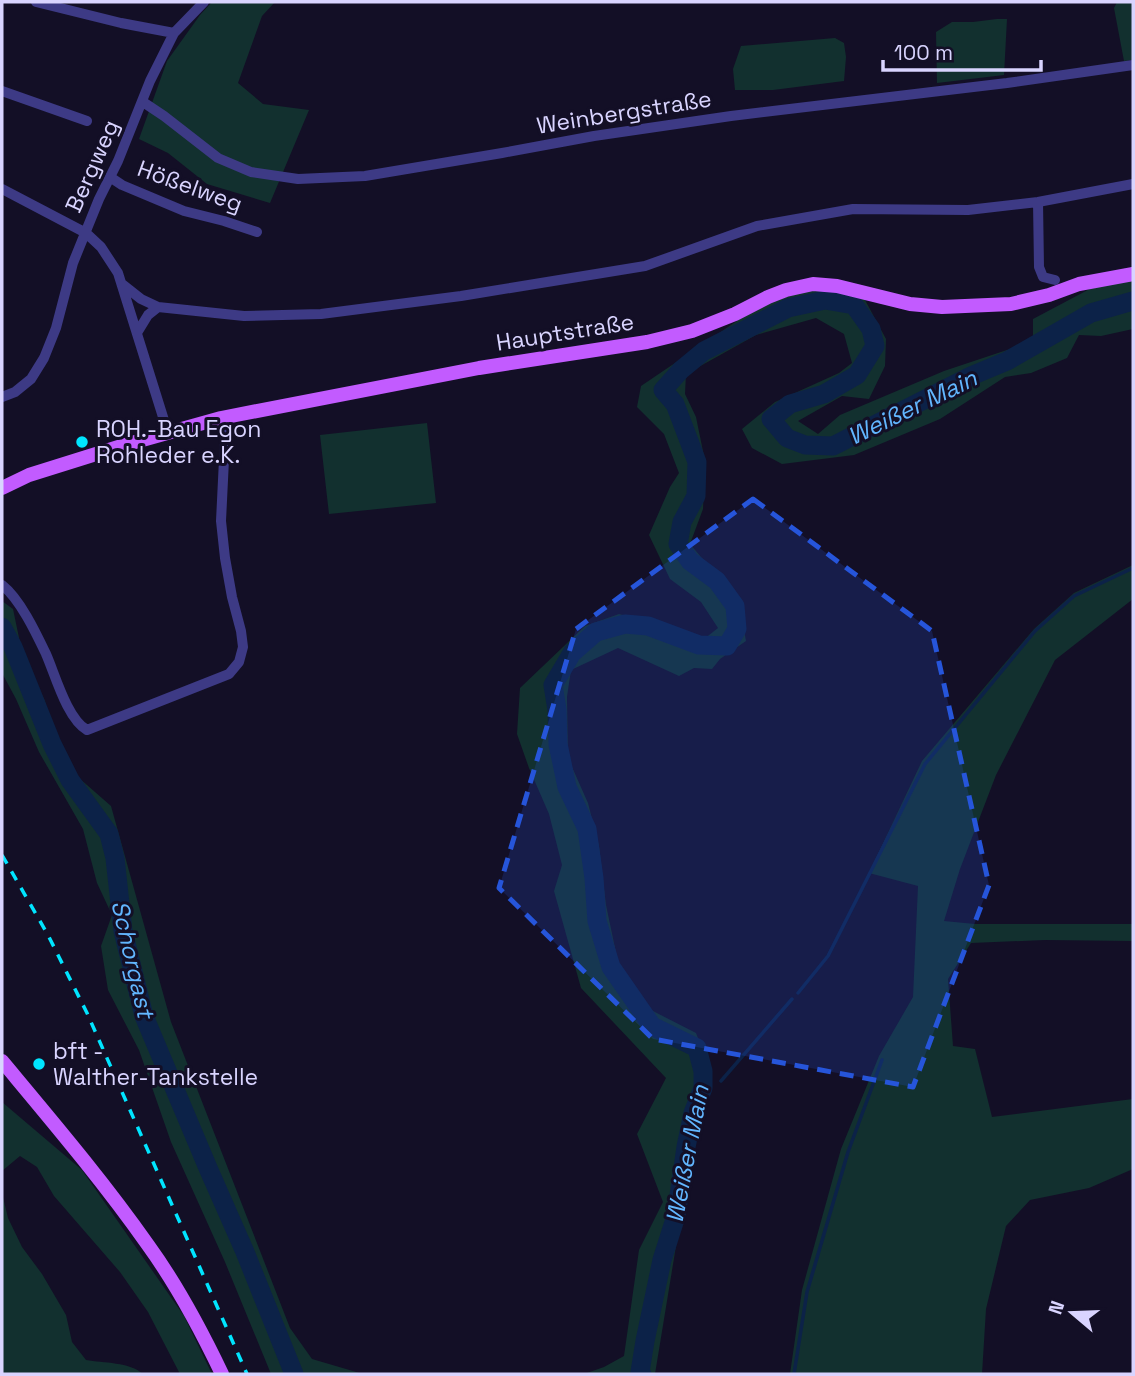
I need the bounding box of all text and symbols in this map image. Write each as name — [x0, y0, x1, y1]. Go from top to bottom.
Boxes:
scale bar — [883, 28, 1040, 72]
text: 100 m — [894, 39, 953, 66]
street label: Weinbergstraße — [534, 83, 714, 141]
street label: Bergweg — [58, 115, 126, 217]
street label: Hößelweg — [133, 153, 247, 219]
street label: Hauptstraße — [494, 306, 636, 358]
water label: Weißer Main — [842, 362, 983, 452]
place label: ROH.-Bau Egon Rohleder e.K. — [96, 414, 261, 470]
marker: ROH.-Bau Egon Rohleder e.K. — [74, 434, 90, 450]
water label: Schorgast — [104, 897, 162, 1023]
place label: bft - Walther-Tankstelle — [53, 1036, 258, 1092]
marker: bft - Walther-Tankstelle — [31, 1056, 47, 1072]
water label: Weißer Main — [658, 1081, 716, 1226]
north arrow — [1037, 1278, 1107, 1348]
text: N — [1043, 1298, 1070, 1318]

